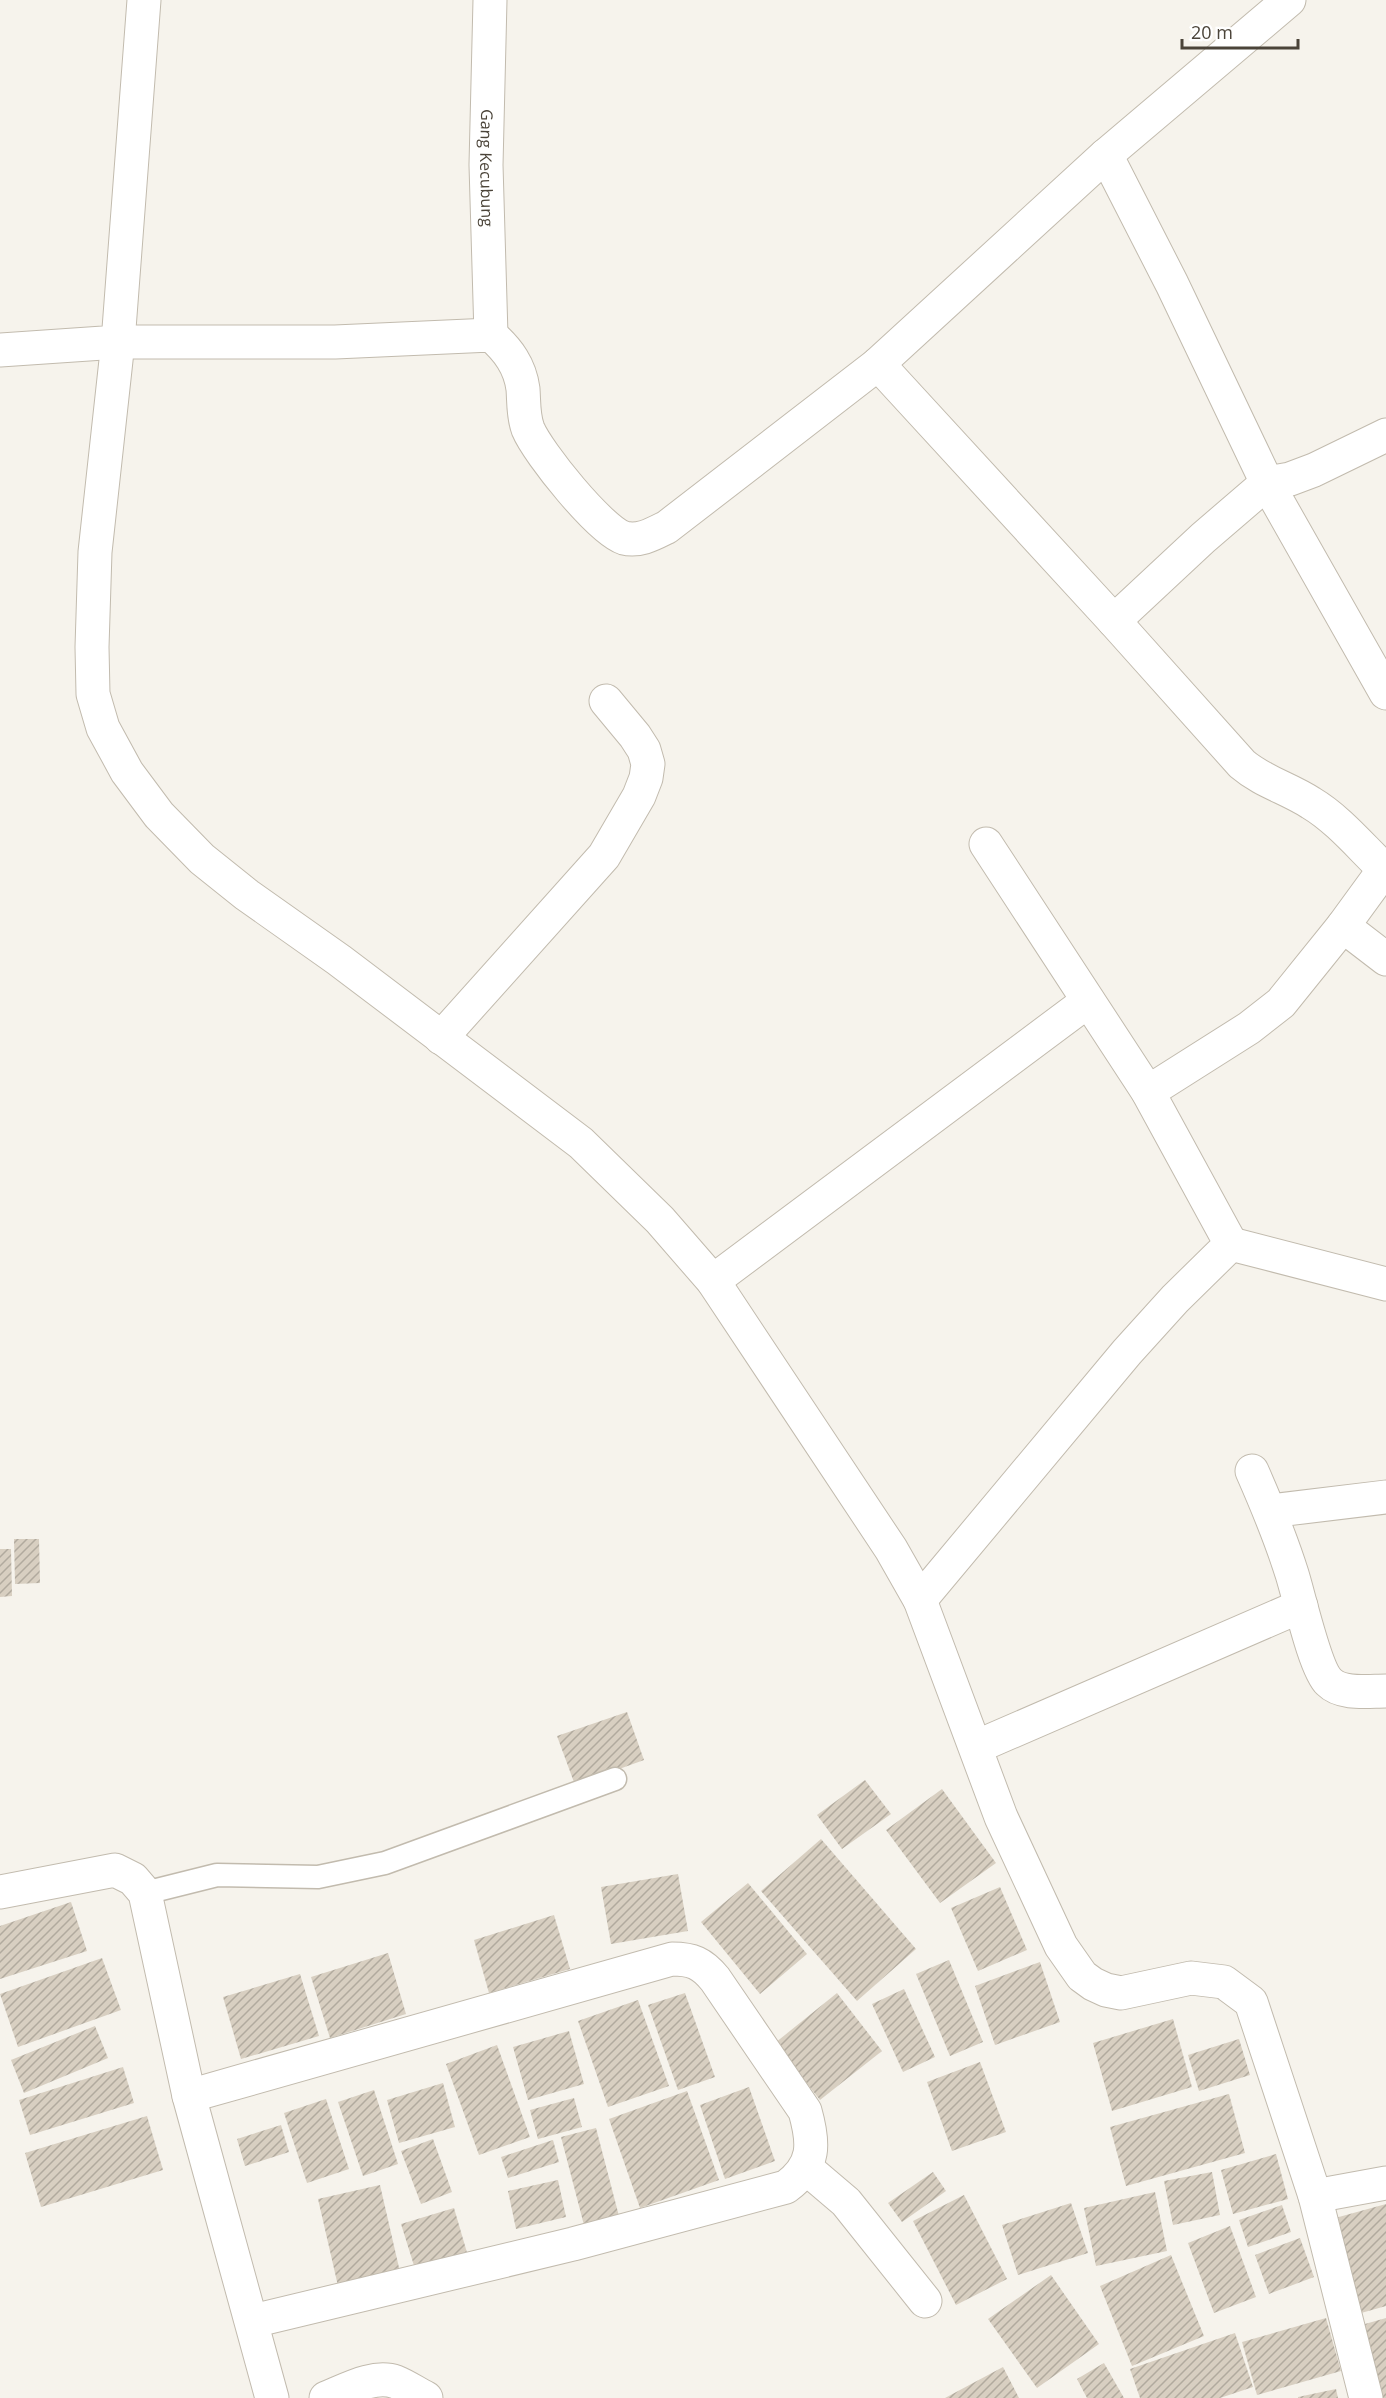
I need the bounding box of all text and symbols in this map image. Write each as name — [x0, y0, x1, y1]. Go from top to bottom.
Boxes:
scale bar — [1182, 12, 1298, 50]
text: 20 m — [1191, 20, 1233, 44]
street label: Gang Kecubung — [475, 109, 499, 227]

